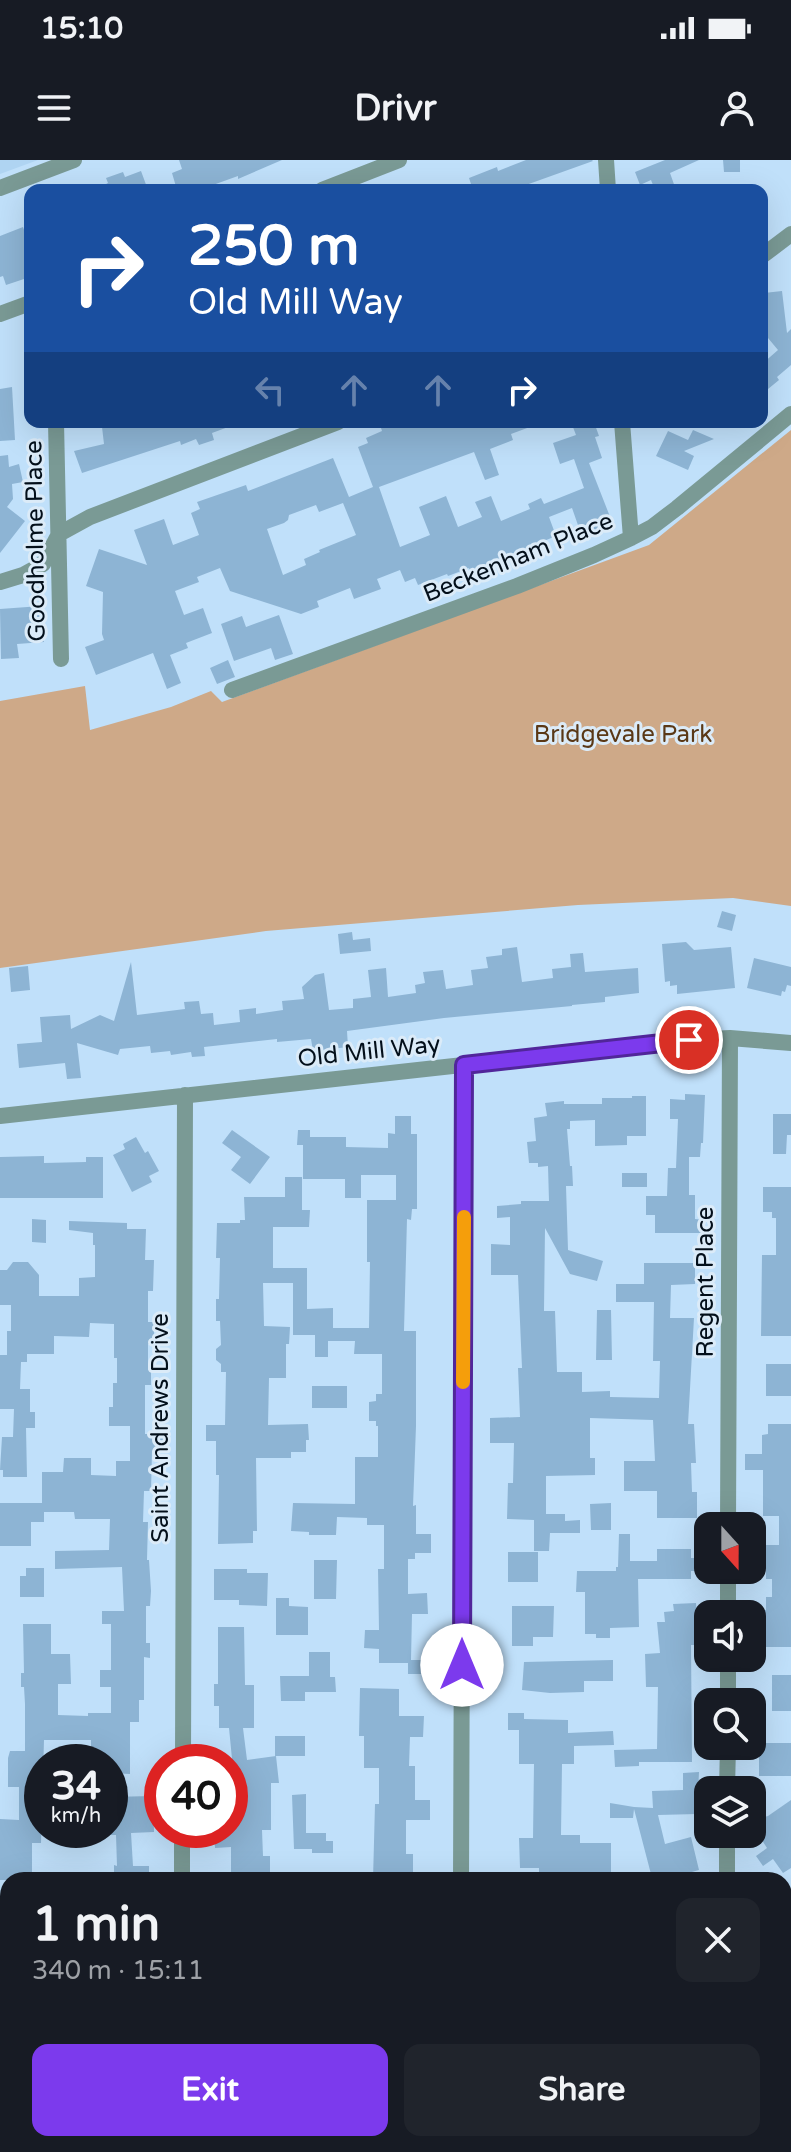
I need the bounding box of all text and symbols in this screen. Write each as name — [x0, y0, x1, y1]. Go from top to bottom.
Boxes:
text: 15:10 — [40, 10, 123, 47]
icon: menu — [32, 86, 76, 130]
icon: person — [715, 86, 759, 130]
text: Drivr — [354, 87, 437, 130]
text: 250 m — [188, 213, 359, 280]
icon: right — [56, 216, 160, 320]
text: Old Mill Way — [188, 281, 403, 324]
icon: left — [248, 368, 292, 412]
icon: ahead — [332, 368, 376, 412]
icon: ahead — [416, 368, 460, 412]
icon: right — [500, 368, 544, 412]
street label: Goodholme Place — [19, 440, 52, 642]
street label: Beckenham Place — [419, 506, 617, 609]
park label: Bridgevale Park — [534, 720, 712, 749]
pin — [655, 1006, 723, 1074]
icon: arrive — [667, 1018, 711, 1062]
street label: Old Mill Way — [296, 1030, 442, 1073]
street label: Regent Place — [691, 1207, 720, 1357]
street label: Saint Andrews Drive — [146, 1313, 175, 1543]
north arrow — [694, 1512, 766, 1584]
map controls — [694, 1512, 766, 1848]
button: sound — [694, 1600, 766, 1672]
position arrow — [420, 1623, 504, 1707]
button: search — [694, 1688, 766, 1760]
speed limit sign: 40 — [144, 1744, 248, 1848]
text: 34 — [51, 1762, 101, 1810]
button: layers — [694, 1776, 766, 1848]
text: km/h — [51, 1804, 101, 1828]
text: 1 min — [32, 1896, 160, 1954]
button: close — [676, 1898, 760, 1982]
text: 340 m · 15:11 — [32, 1955, 204, 1986]
button: Exit — [32, 2044, 388, 2136]
button: Share — [404, 2044, 760, 2136]

